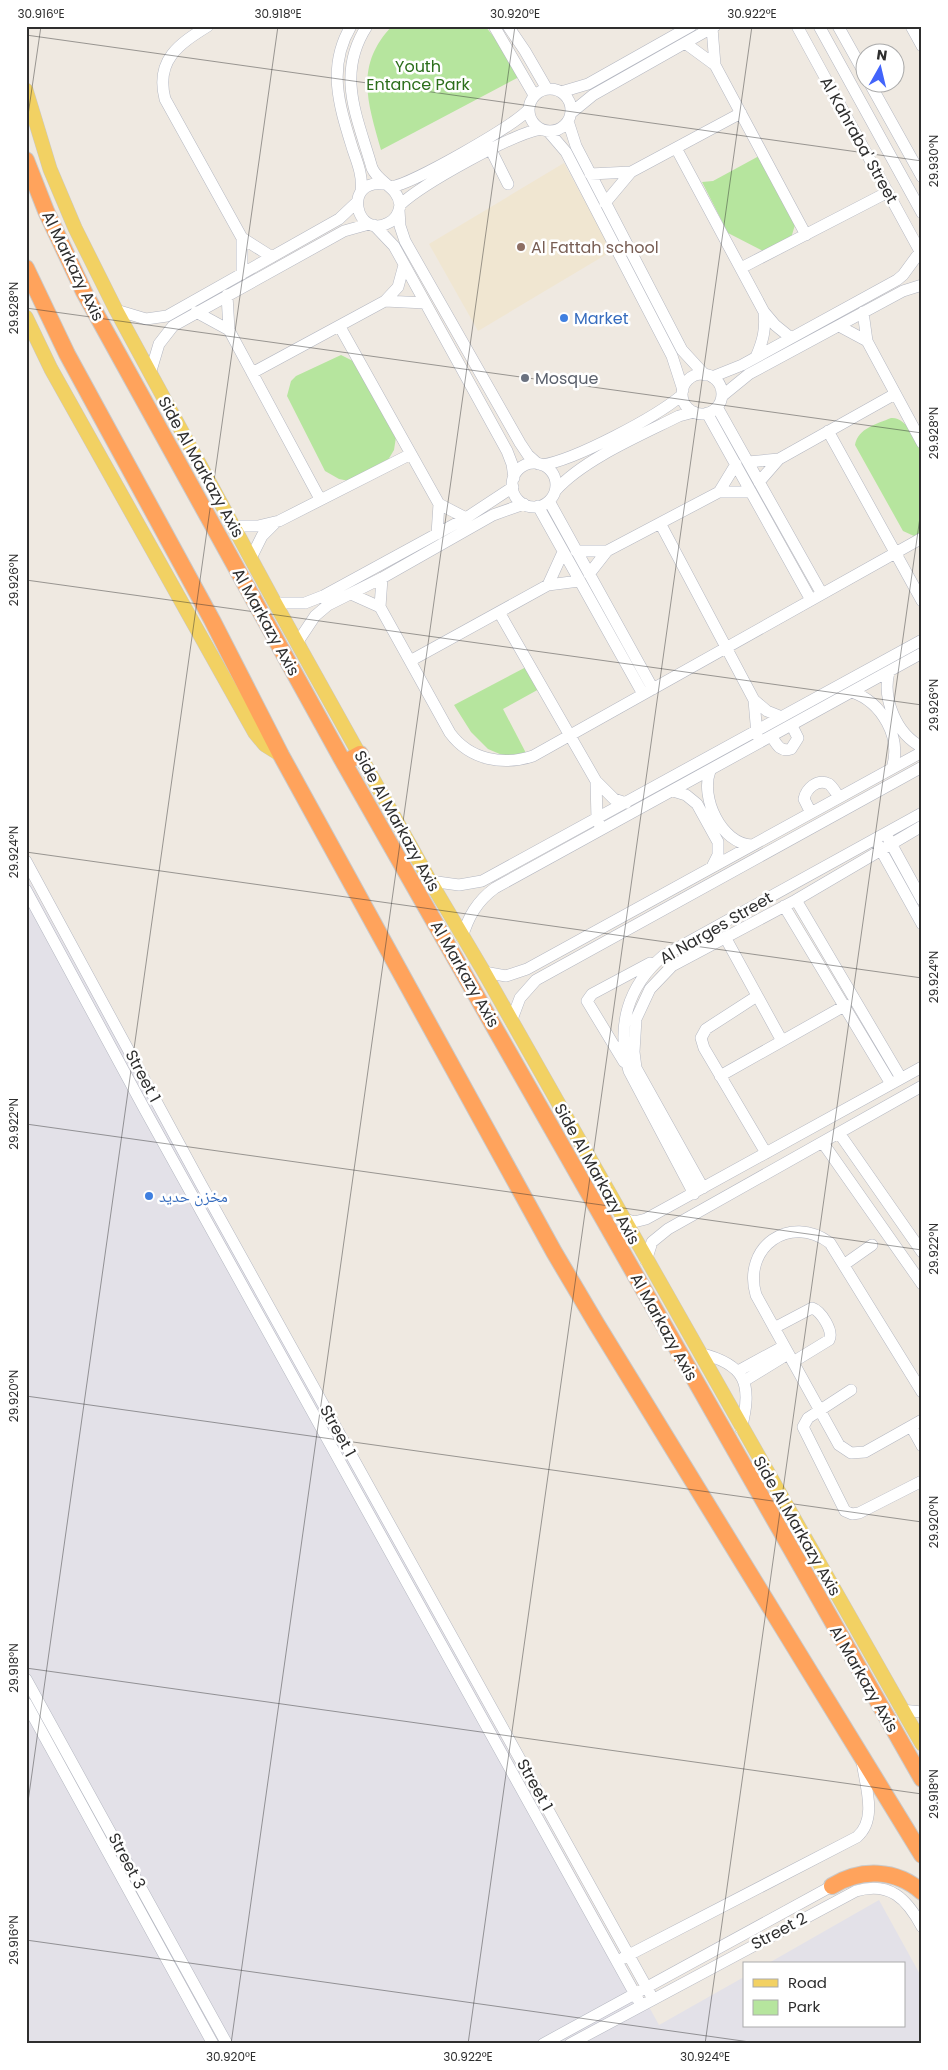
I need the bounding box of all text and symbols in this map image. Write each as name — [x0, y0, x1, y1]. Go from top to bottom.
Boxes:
text: 30.916°E — [17, 5, 65, 22]
text: 30.918°E — [254, 5, 302, 22]
text: 30.920°E — [490, 5, 540, 22]
text: 30.922°E — [727, 5, 777, 22]
north arrow — [856, 42, 906, 92]
text: N — [875, 44, 888, 66]
park label: Youth Entance Park — [366, 55, 471, 96]
street label: Al Kahraba' Street — [815, 72, 903, 208]
text: 29.930°N — [925, 135, 942, 187]
street label: Al Markazy Axis — [36, 207, 110, 325]
place label: Al Fattah school — [531, 236, 659, 259]
marker: Al Fattah school — [515, 241, 527, 253]
text: 29.928°N — [5, 282, 22, 334]
place label: Market — [574, 307, 629, 330]
marker: Market — [558, 312, 570, 324]
place label: Mosque — [535, 367, 598, 390]
marker: Mosque — [519, 372, 531, 384]
street label: Side Al Markazy Axis — [153, 392, 249, 542]
text: 29.928°N — [925, 407, 942, 459]
text: 29.926°N — [5, 554, 22, 606]
street label: Al Markazy Axis — [227, 564, 305, 680]
text: 29.926°N — [925, 679, 942, 731]
street label: Side Al Markazy Axis — [349, 746, 445, 896]
text: 29.924°N — [5, 826, 22, 878]
street label: Al Narges Street — [655, 886, 777, 970]
street label: Al Markazy Axis — [425, 916, 505, 1032]
text: 29.924°N — [925, 951, 942, 1003]
street label: Street 1 — [120, 1046, 166, 1106]
text: 29.922°N — [5, 1098, 22, 1150]
street label: Side Al Markazy Axis — [549, 1099, 645, 1249]
place label: مخزن حديد — [159, 1185, 228, 1208]
marker: مخزن حديد — [143, 1190, 155, 1202]
text: 29.922°N — [925, 1223, 942, 1275]
street label: Al Markazy Axis — [625, 1269, 703, 1385]
text: 29.920°N — [5, 1370, 22, 1422]
street label: Street 1 — [314, 1401, 362, 1461]
street label: Side Al Markazy Axis — [747, 1452, 847, 1600]
text: 29.920°N — [925, 1496, 942, 1548]
street label: Al Markazy Axis — [824, 1621, 904, 1737]
text: 29.918°N — [5, 1643, 22, 1693]
street label: Street 1 — [511, 1755, 559, 1815]
text: 29.918°N — [925, 1769, 942, 1819]
street label: Street 3 — [103, 1829, 151, 1893]
street label: Street 2 — [747, 1907, 811, 1955]
text: 29.916°N — [5, 1915, 22, 1965]
legend — [743, 1962, 906, 2028]
text: Road — [788, 1972, 827, 1993]
text: Park — [788, 1996, 820, 2017]
text: 30.920°E — [206, 2048, 256, 2065]
text: 30.922°E — [443, 2048, 493, 2065]
text: 30.924°E — [680, 2048, 730, 2065]

